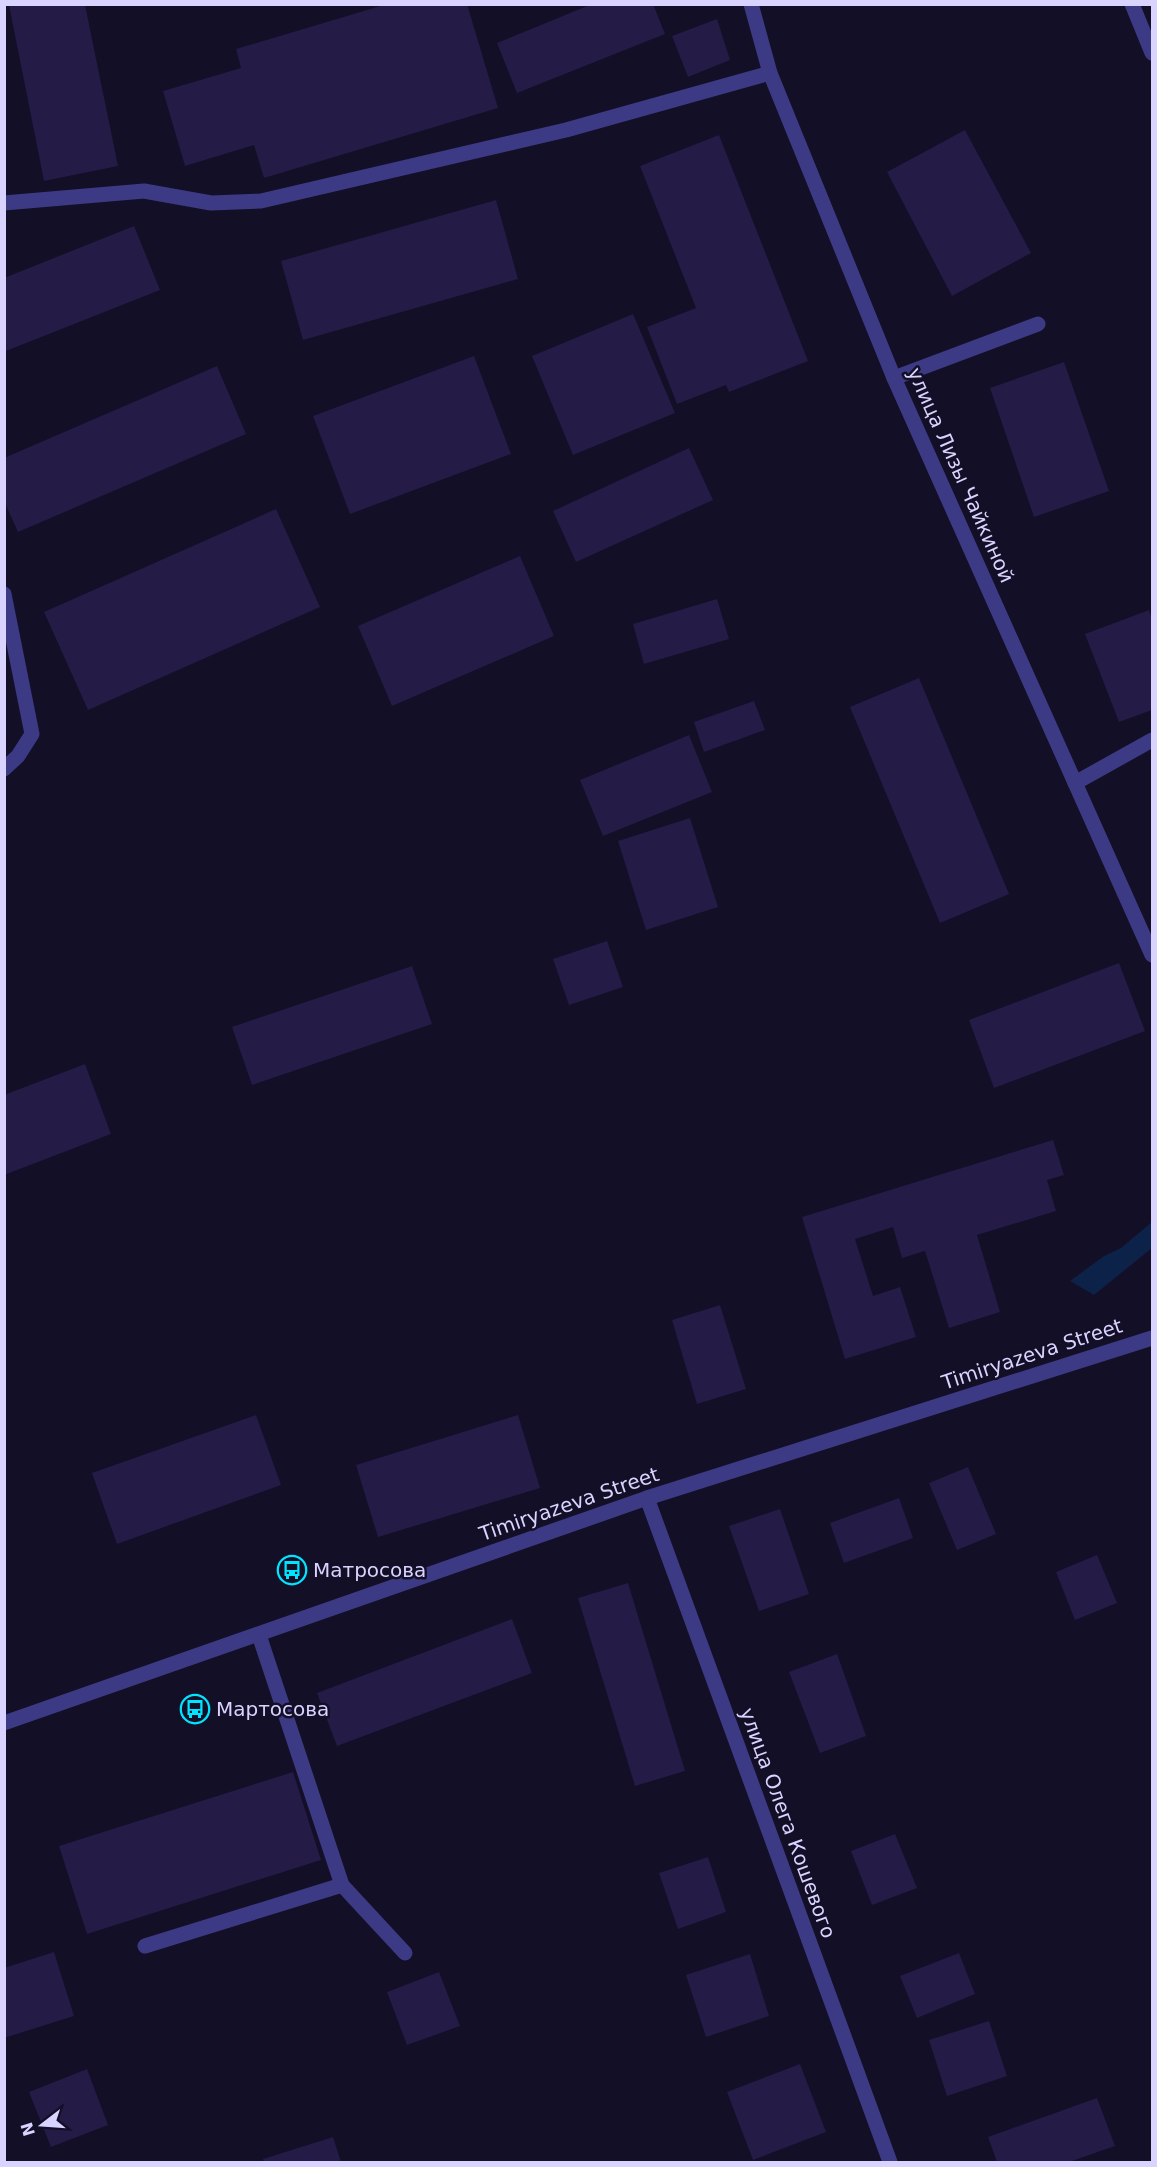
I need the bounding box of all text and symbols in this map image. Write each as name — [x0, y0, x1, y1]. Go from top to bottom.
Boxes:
street label: улица Лизы Чайкиной — [903, 364, 1019, 586]
street label: Timiryazeva Street — [938, 1313, 1126, 1395]
street label: Timiryazeva Street — [475, 1462, 662, 1546]
bus stop icon: Матросова — [276, 1554, 308, 1586]
place label: Матросова — [313, 1558, 426, 1582]
bus stop icon: Мартосова — [179, 1693, 211, 1725]
place label: Мартосова — [216, 1697, 329, 1721]
street label: улица Олега Кошевого — [735, 1704, 841, 1942]
north arrow — [12, 2095, 72, 2155]
text: N — [17, 2120, 39, 2138]

